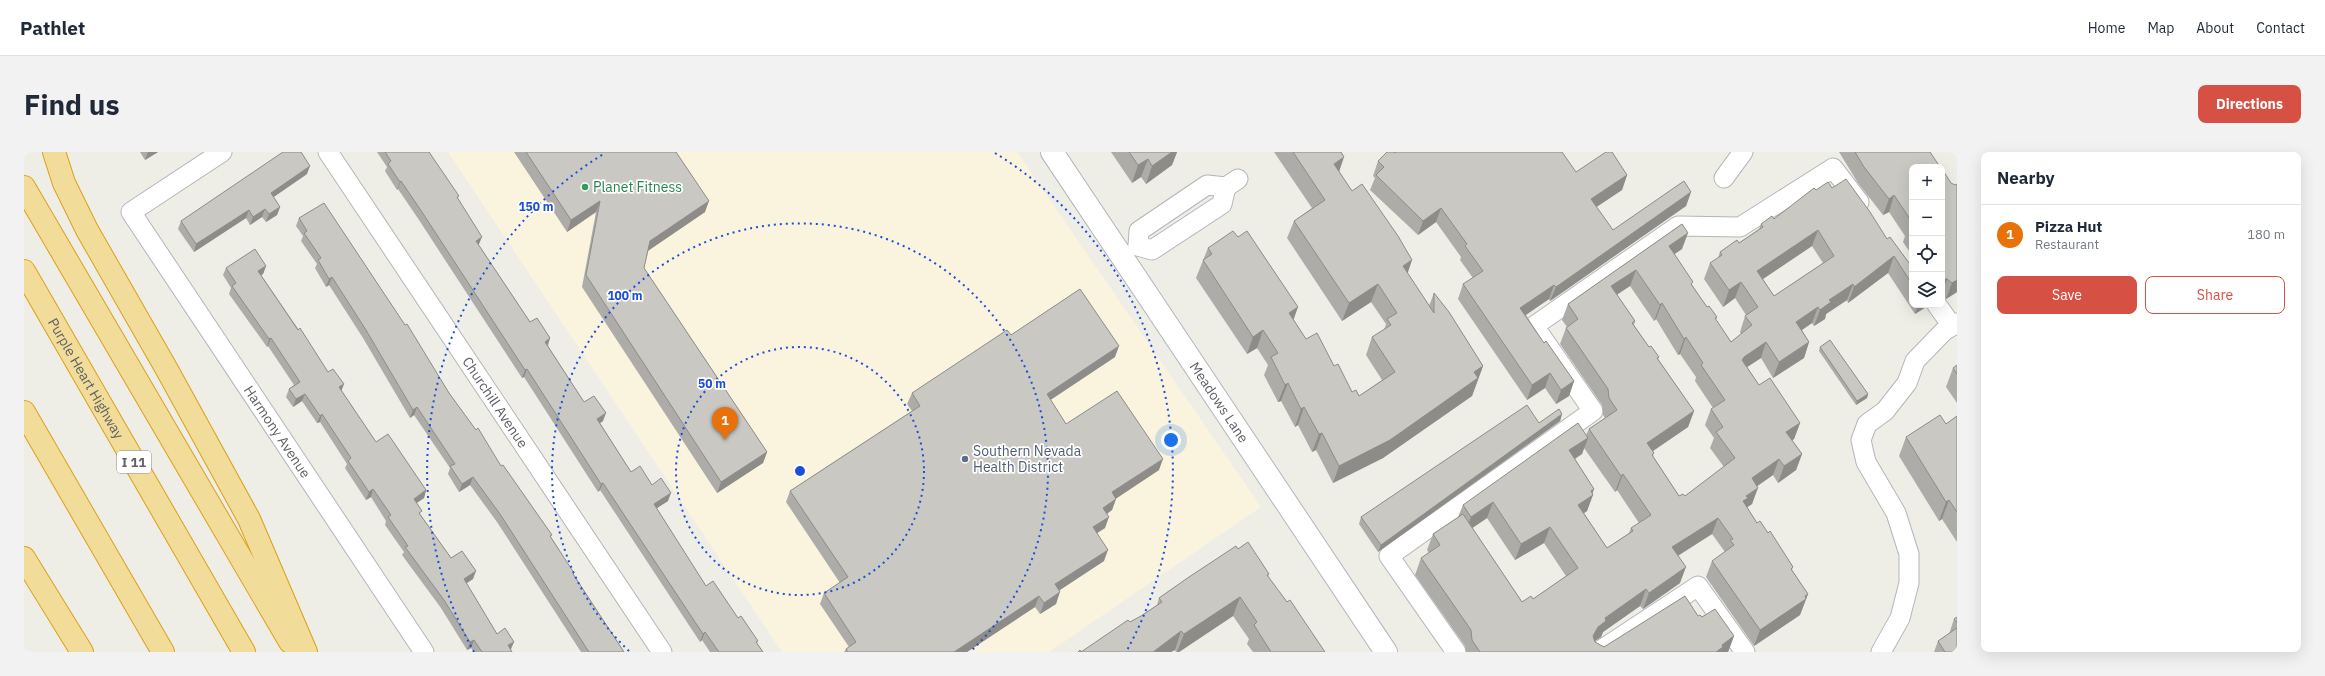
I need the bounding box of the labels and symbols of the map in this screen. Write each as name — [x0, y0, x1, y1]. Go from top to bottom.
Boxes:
place label: Planet Fitness — [593, 178, 682, 196]
marker: Planet Fitness — [580, 182, 590, 192]
text: 150 m — [518, 199, 554, 214]
text: 100 m — [607, 288, 643, 303]
street label: Purple Heart Highway — [44, 315, 128, 442]
street label: Churchill Avenue — [458, 353, 532, 452]
street label: Meadows Lane — [1186, 358, 1253, 446]
text: 50 m — [698, 376, 726, 391]
street label: Harmony Avenue — [240, 382, 315, 482]
pin: 1 — [712, 407, 738, 440]
your location — [1161, 430, 1181, 450]
place label: Southern Nevada Health District — [973, 442, 1082, 476]
road number: I 11 — [117, 451, 151, 473]
marker: Southern Nevada Health District — [960, 454, 970, 464]
centre of rings — [793, 464, 807, 478]

